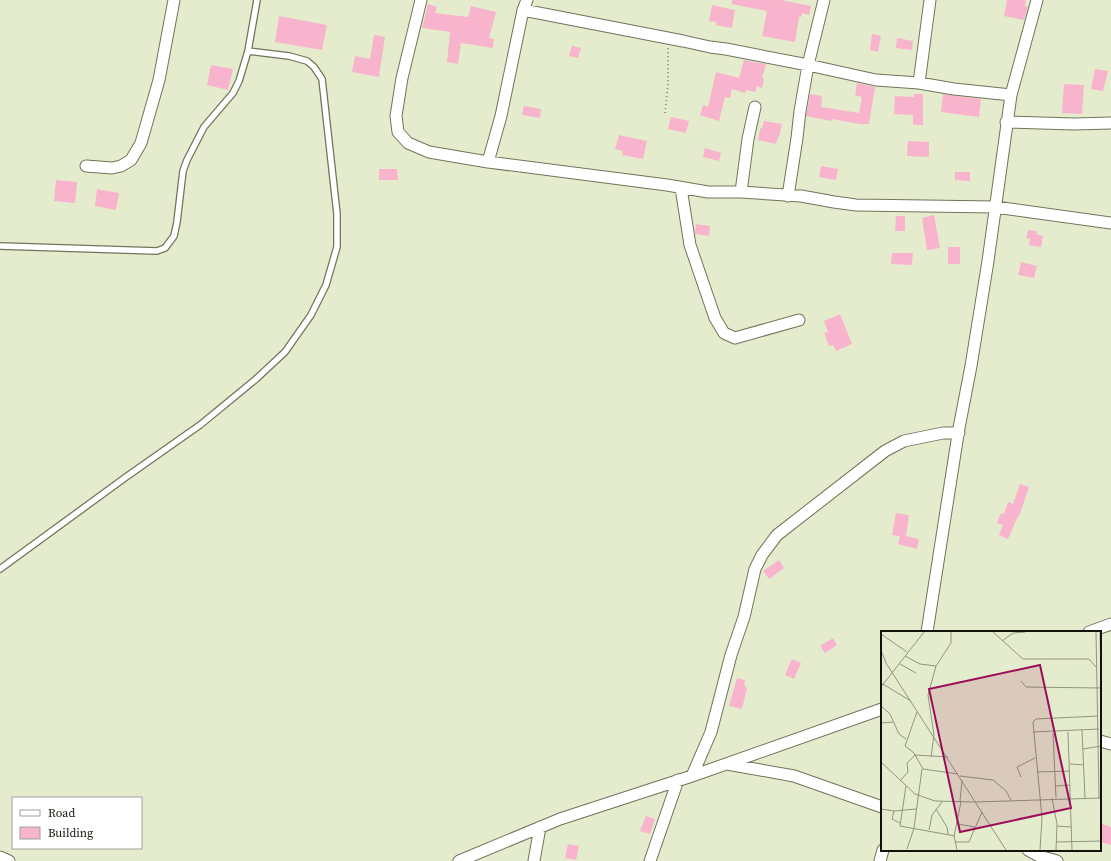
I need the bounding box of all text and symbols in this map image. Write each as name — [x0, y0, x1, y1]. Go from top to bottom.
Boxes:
inset map — [881, 631, 1101, 851]
legend — [12, 797, 142, 849]
text: Road — [48, 805, 75, 821]
text: Building — [48, 825, 93, 841]

